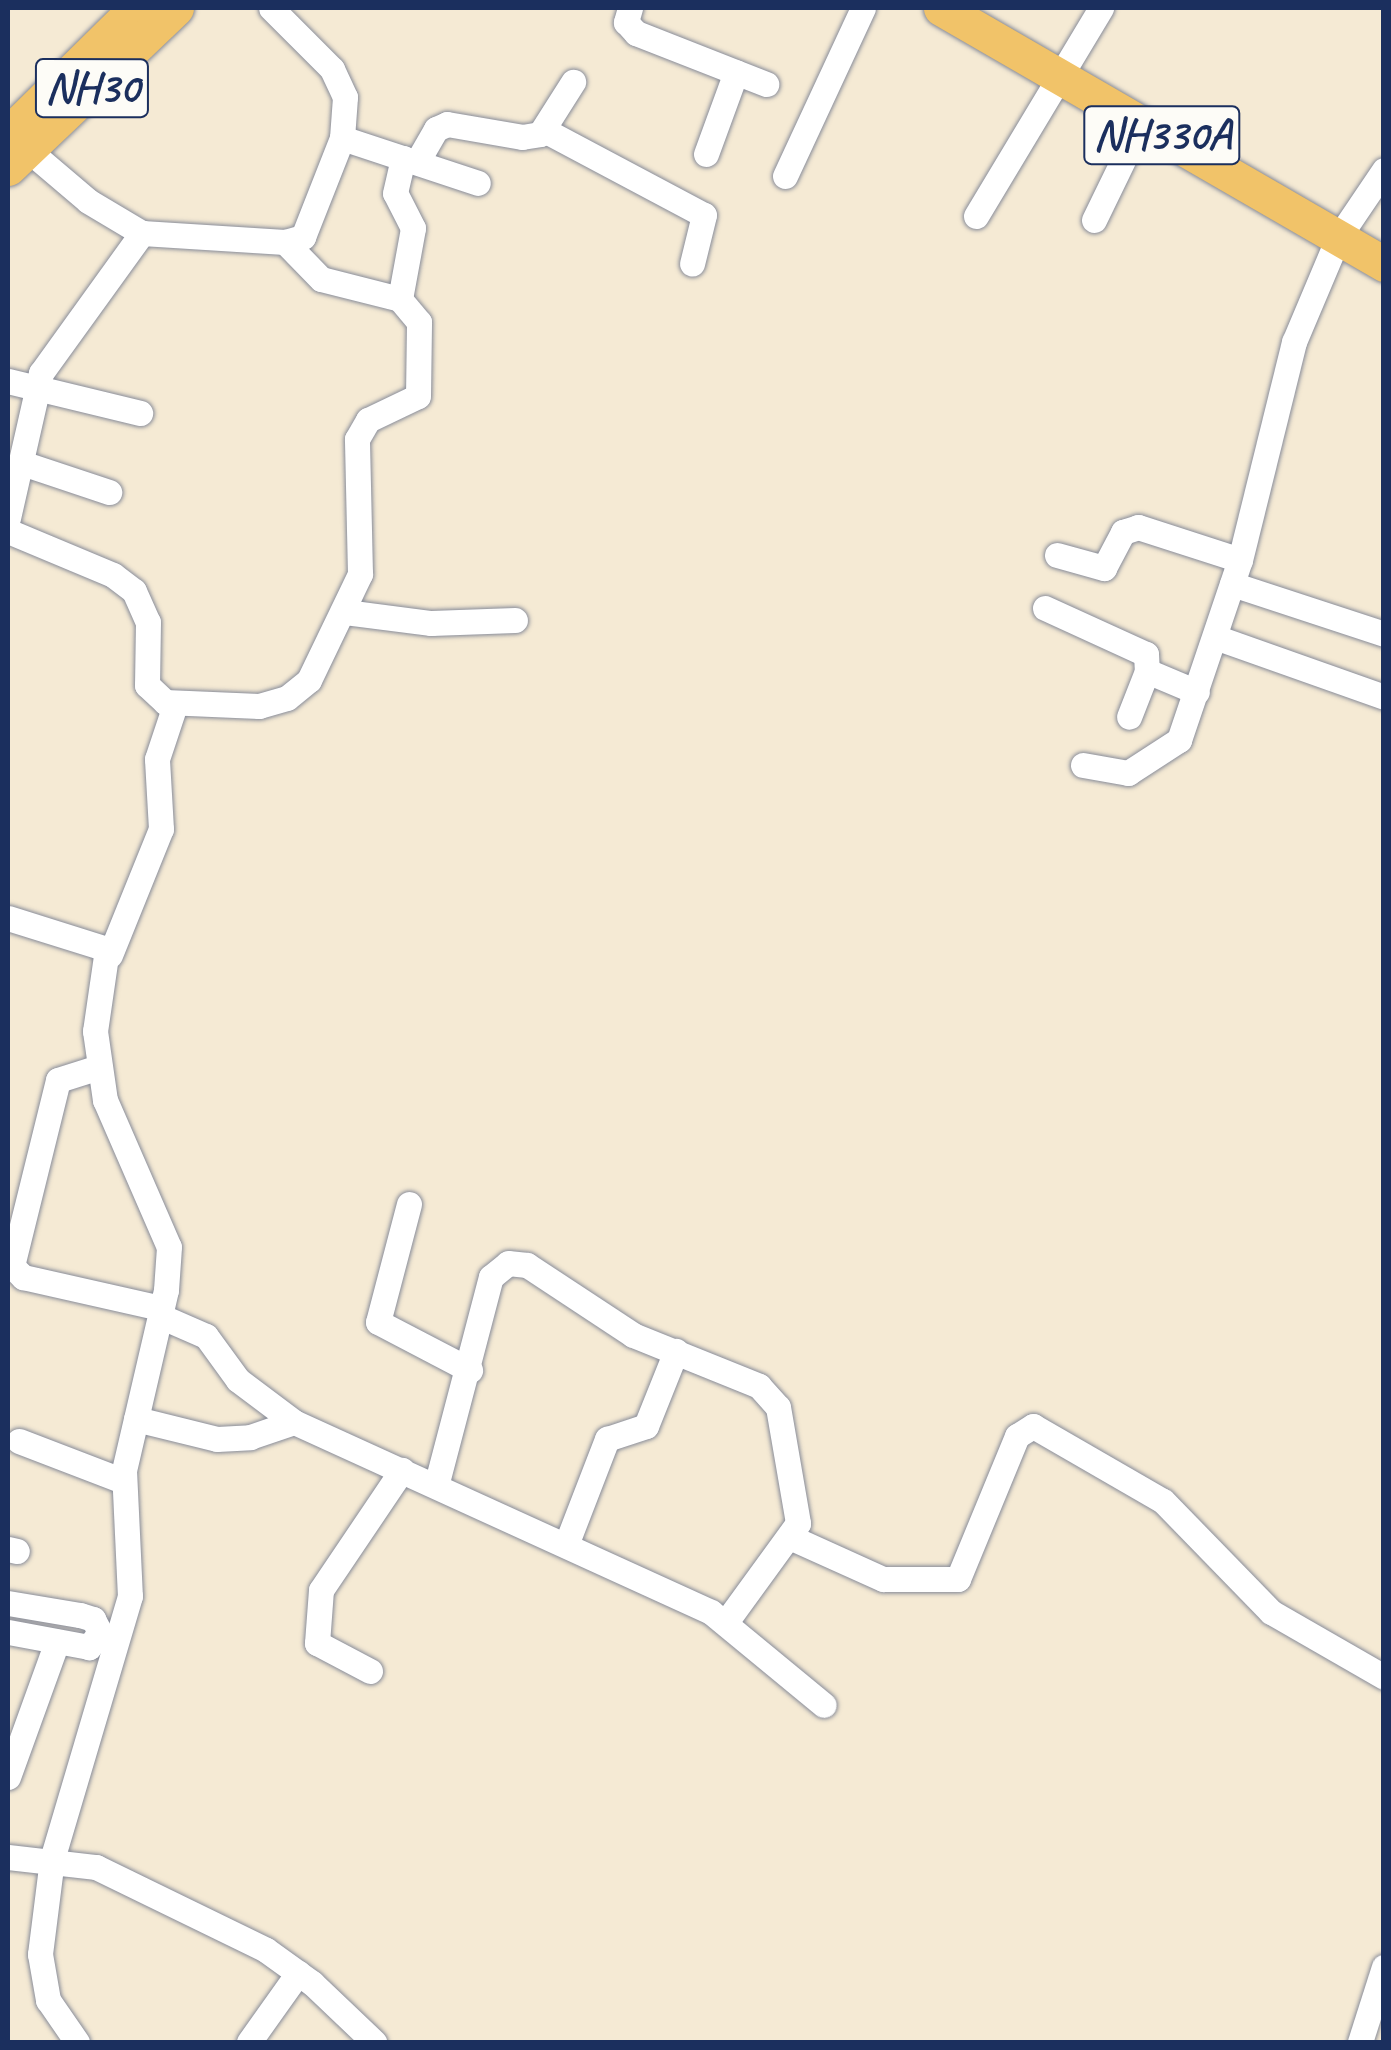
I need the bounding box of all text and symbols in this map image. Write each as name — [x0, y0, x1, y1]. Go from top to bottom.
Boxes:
road number: NH30 — [34, 48, 150, 128]
road number: NH330A — [1082, 95, 1242, 175]

